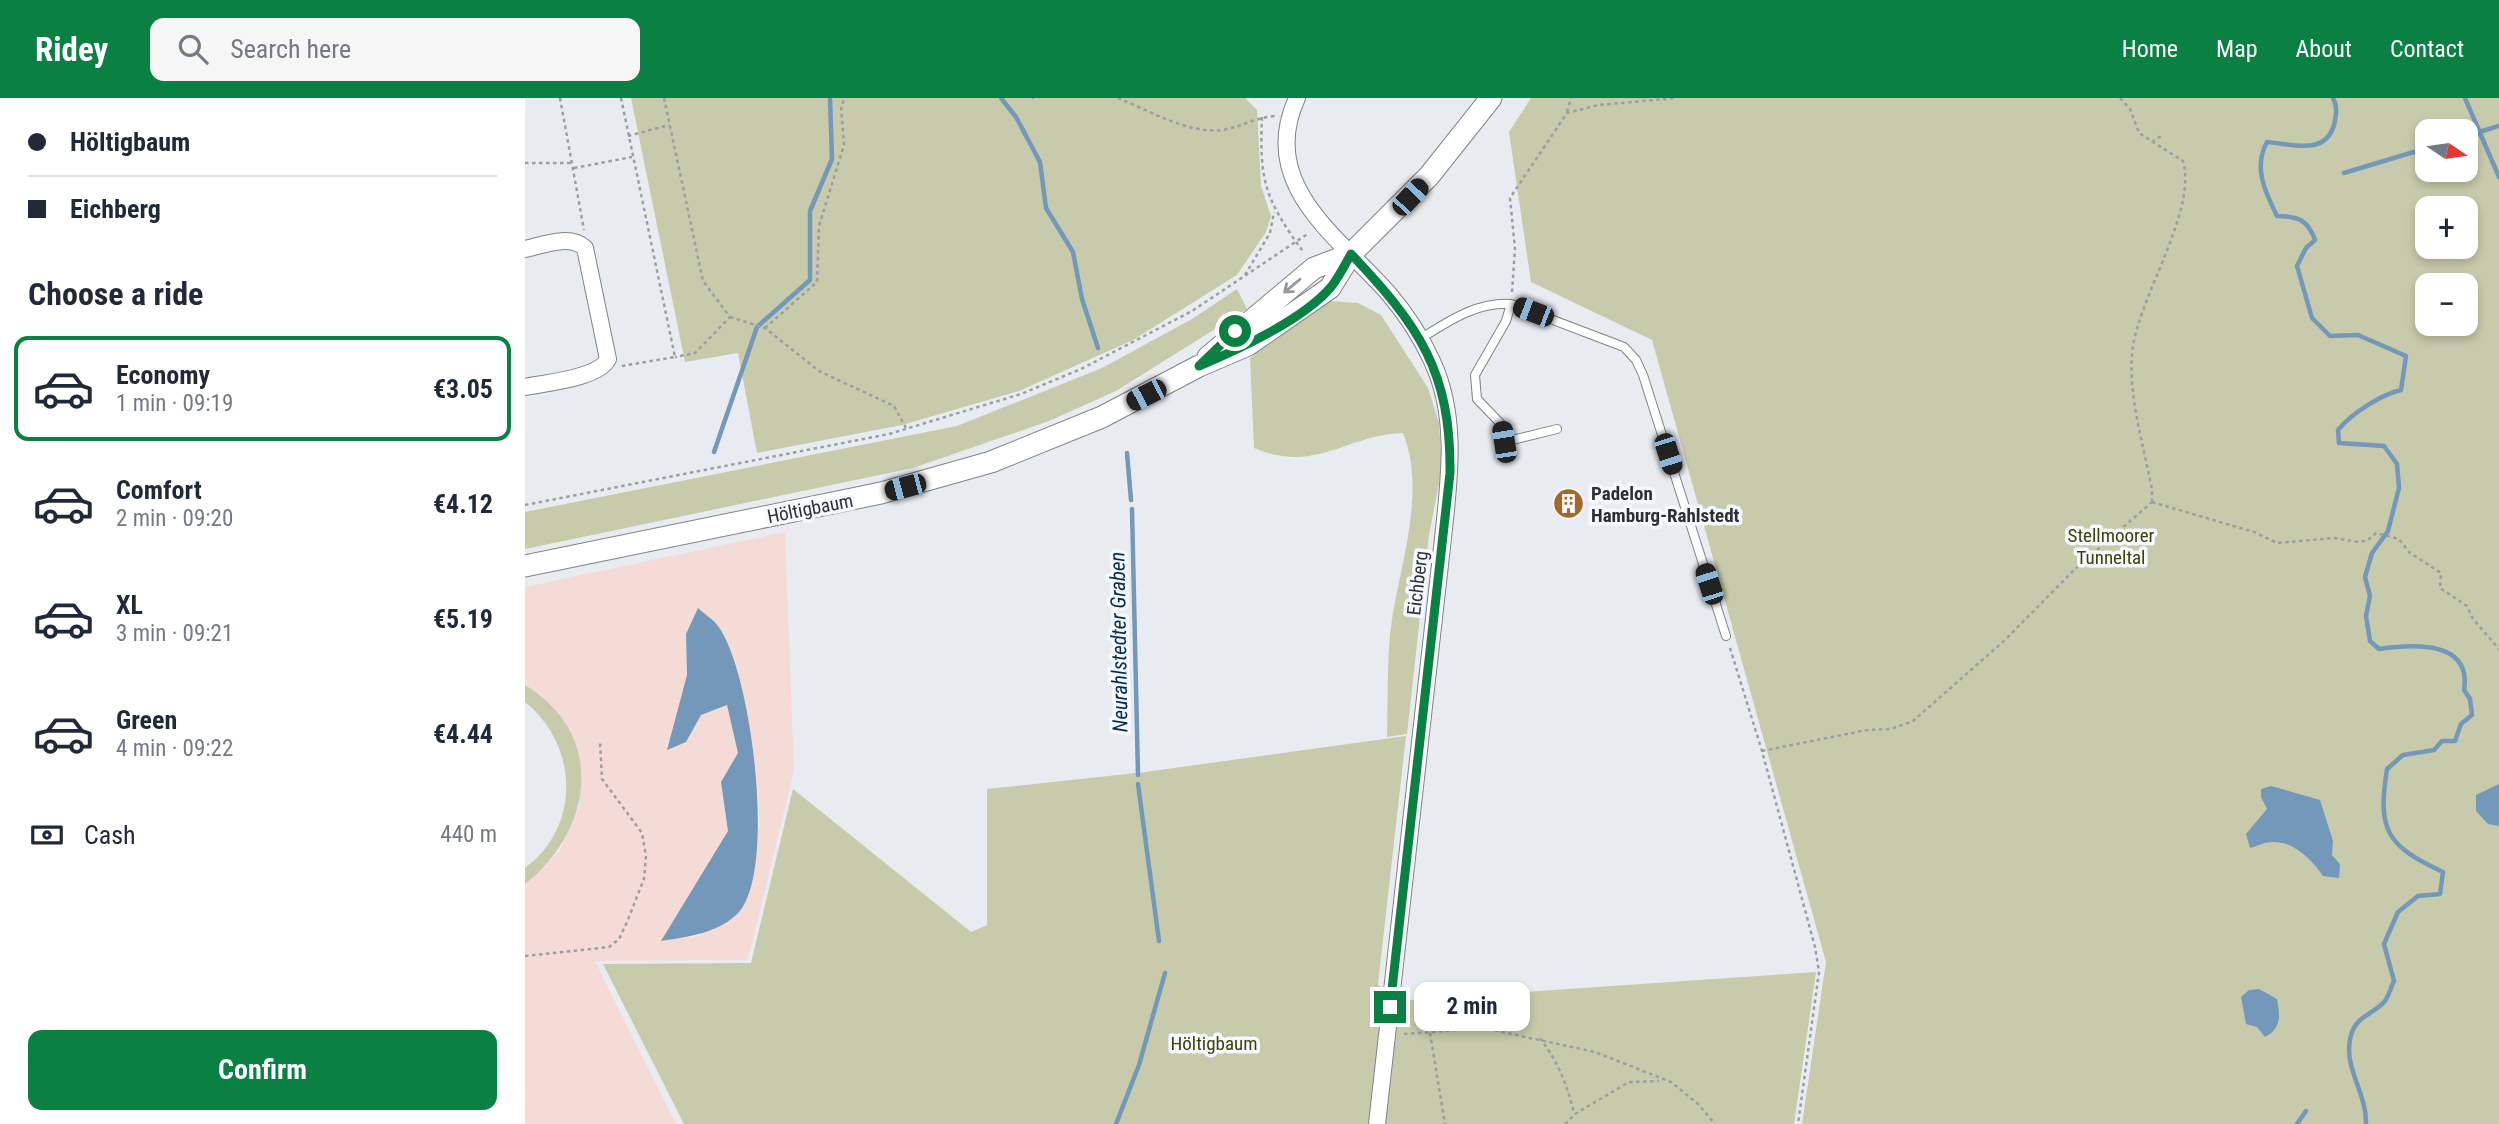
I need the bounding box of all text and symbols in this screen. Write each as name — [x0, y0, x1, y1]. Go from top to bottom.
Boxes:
search box — [150, 18, 640, 81]
text: Ridey — [35, 30, 108, 69]
icon: search — [174, 30, 212, 68]
text: Search here — [230, 34, 351, 64]
text: Home — [2122, 35, 2178, 63]
text: Map — [2216, 35, 2258, 63]
text: About — [2296, 35, 2352, 63]
text: Contact — [2390, 35, 2464, 63]
north arrow — [2415, 119, 2478, 182]
map controls — [2415, 119, 2478, 336]
text: Höltigbaum — [70, 127, 190, 157]
car — [1388, 174, 1433, 220]
text: Eichberg — [70, 194, 161, 224]
button: + — [2415, 196, 2478, 259]
button: − — [2415, 273, 2478, 336]
text: Choose a ride — [28, 275, 203, 313]
one-way arrow — [1284, 278, 1302, 294]
car — [1510, 295, 1557, 329]
route start — [1219, 315, 1251, 347]
icon: car — [32, 357, 95, 420]
text: Economy — [116, 360, 210, 390]
text: €3.05 — [433, 374, 493, 404]
car — [1123, 376, 1170, 414]
text: 1 min · 09:19 — [116, 390, 233, 417]
car — [1491, 420, 1518, 464]
car — [1652, 431, 1685, 477]
car — [882, 471, 929, 503]
icon: car — [32, 472, 95, 535]
text: Comfort — [116, 475, 202, 505]
place label: Padelon Hamburg-Rahlstedt — [1591, 482, 1740, 527]
building icon: Padelon Hamburg-Rahlstedt — [1551, 487, 1585, 521]
text: €4.12 — [433, 489, 493, 519]
street label: Höltigbaum — [765, 489, 855, 528]
text: 2 min · 09:20 — [116, 505, 233, 532]
park label: Stellmoorer Tunneltal — [2068, 524, 2155, 569]
street label: Eichberg — [1402, 549, 1433, 617]
water label: Neurahlstedter Graben — [1105, 551, 1133, 733]
car — [1693, 561, 1726, 607]
icon: car — [32, 587, 95, 650]
text: XL — [116, 590, 143, 620]
text: €5.19 — [433, 604, 493, 634]
text: 3 min · 09:21 — [116, 620, 233, 647]
icon: car — [32, 702, 95, 765]
text: Green — [116, 705, 177, 735]
text: €4.44 — [433, 719, 493, 749]
text: 4 min · 09:22 — [116, 735, 233, 762]
icon: cash — [28, 816, 66, 854]
text: Cash — [84, 820, 136, 850]
text: 440 m — [440, 821, 497, 848]
callout: 2 min — [1415, 982, 1530, 1032]
route end — [1374, 991, 1406, 1023]
text: 2 min — [1446, 993, 1498, 1020]
button: Confirm — [28, 1030, 497, 1110]
park label: Höltigbaum — [1171, 1032, 1258, 1055]

